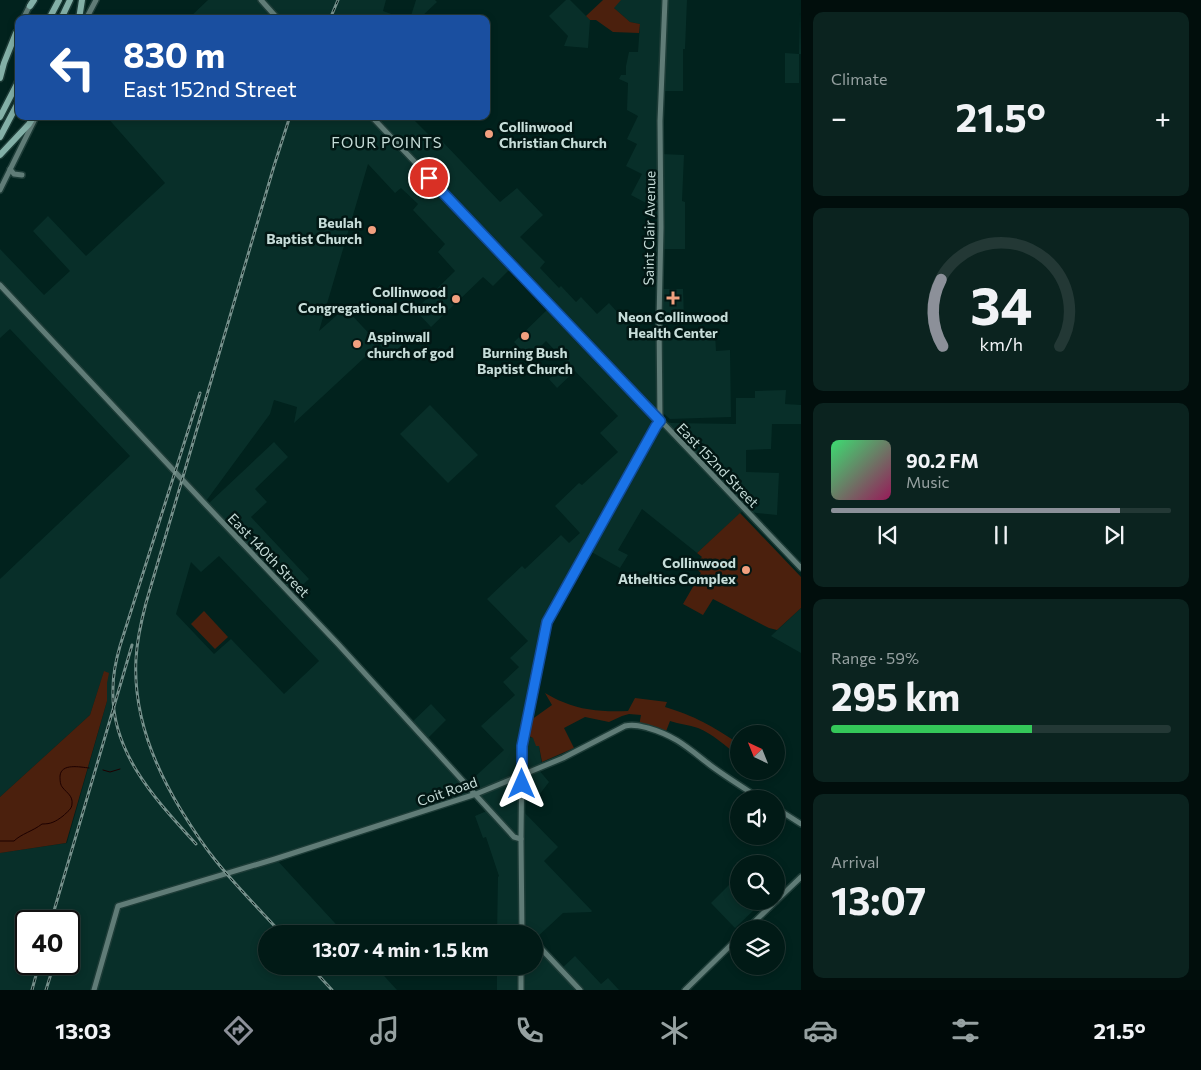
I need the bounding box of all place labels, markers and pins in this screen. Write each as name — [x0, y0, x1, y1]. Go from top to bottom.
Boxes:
place label: Collinwood Christian Church — [499, 118, 607, 151]
marker: Collinwood Christian Church — [483, 128, 495, 140]
pin — [408, 157, 450, 199]
place label: Beulah Baptist Church — [266, 214, 362, 247]
marker: Beulah Baptist Church — [366, 224, 378, 236]
place label: Collinwood Congregational Church — [298, 283, 446, 316]
marker: Neon Collinwood Health Center — [666, 291, 680, 305]
marker: Collinwood Congregational Church — [450, 293, 462, 305]
place label: Neon Collinwood Health Center — [618, 308, 728, 341]
place label: Aspinwall church of god — [367, 328, 454, 361]
marker: Burning Bush Baptist Church — [519, 330, 531, 342]
marker: Aspinwall church of god — [351, 338, 363, 350]
place label: Burning Bush Baptist Church — [477, 344, 573, 377]
place label: Collinwood Atheltics Complex — [618, 554, 736, 587]
marker: Collinwood Atheltics Complex — [740, 564, 752, 576]

